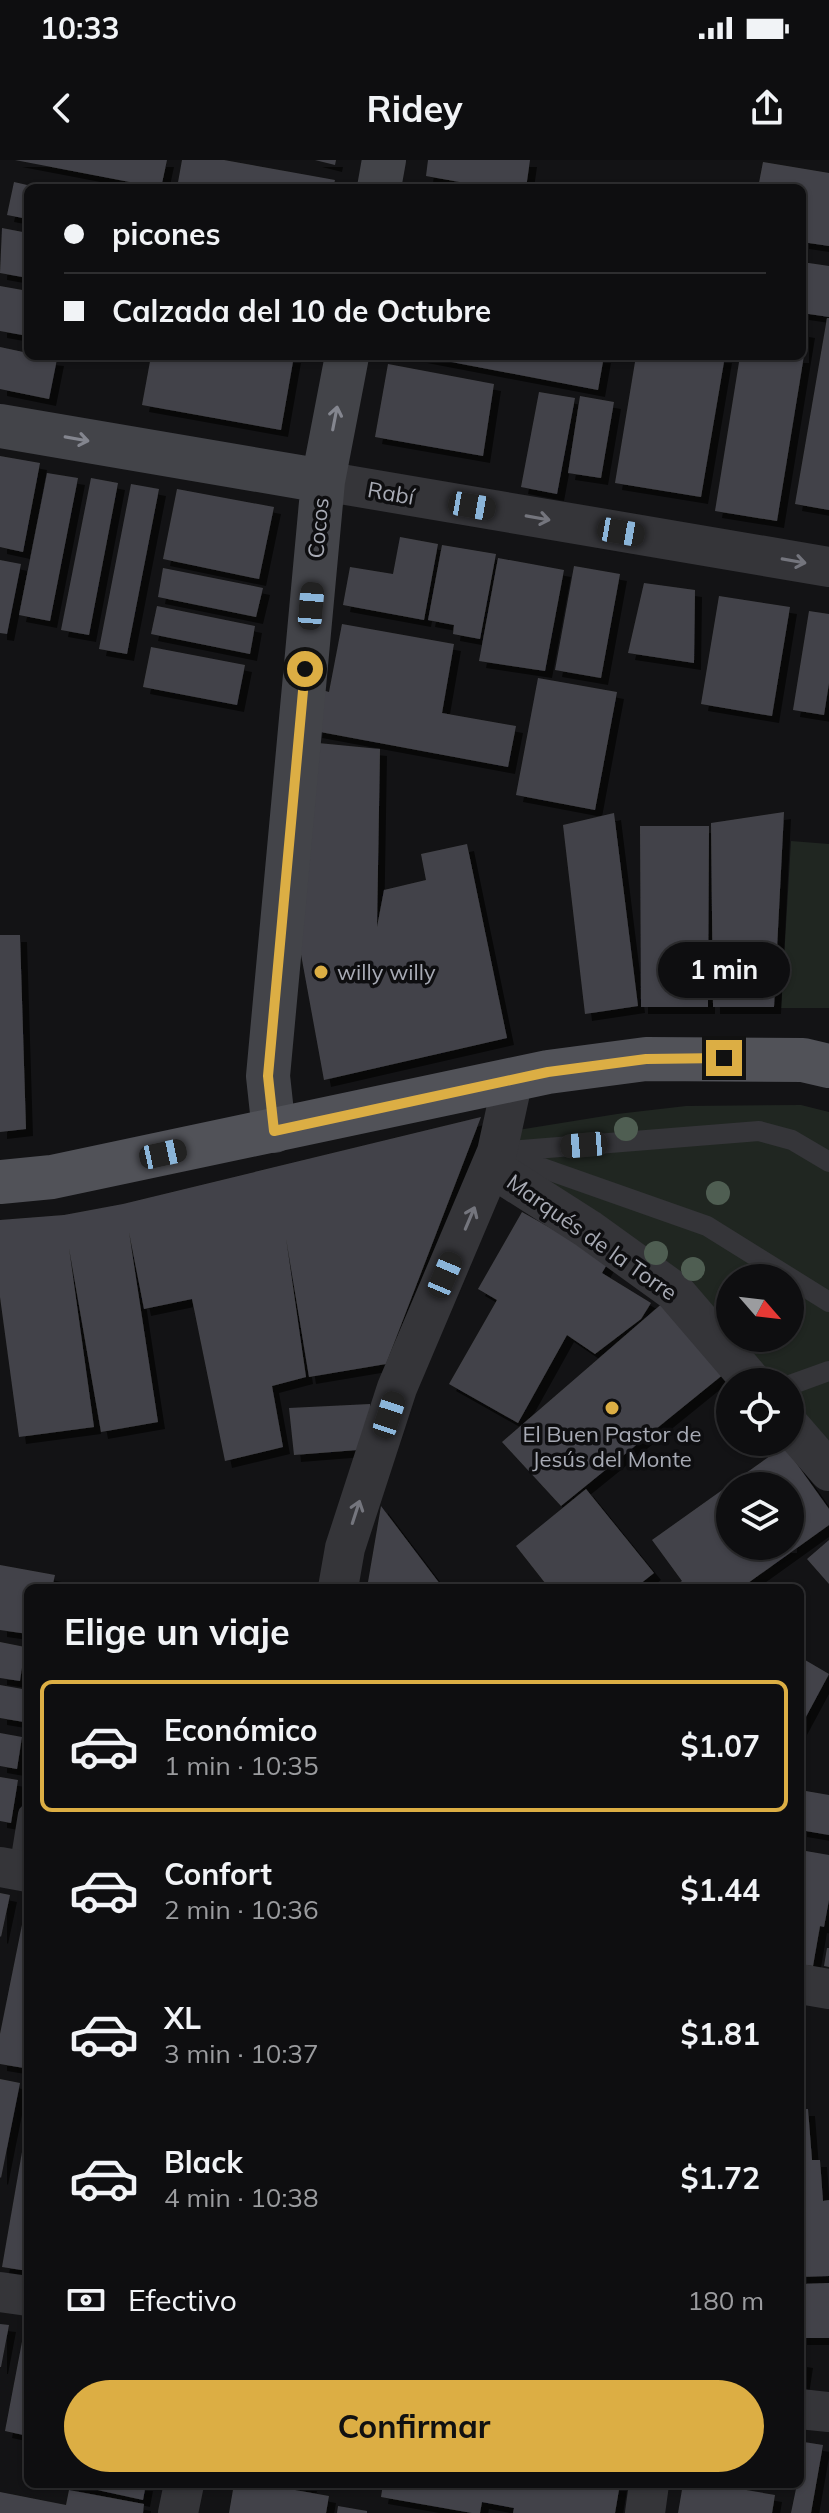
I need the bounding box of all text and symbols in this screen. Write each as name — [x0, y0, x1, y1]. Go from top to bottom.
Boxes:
text: 10:33 — [40, 9, 119, 47]
icon: back — [40, 86, 84, 130]
text: Ridey — [367, 86, 462, 131]
icon: share — [745, 86, 789, 130]
text: picones — [112, 215, 221, 253]
text: Calzada del 10 de Octubre — [112, 292, 491, 330]
one-way arrow — [328, 406, 343, 432]
one-way arrow — [64, 433, 89, 448]
street label: Rabí — [366, 475, 418, 511]
car — [446, 490, 498, 522]
street label: Cocos — [301, 496, 335, 560]
one-way arrow — [524, 511, 550, 526]
car — [595, 516, 647, 548]
one-way arrow — [781, 555, 806, 570]
car — [297, 581, 325, 631]
route start — [287, 651, 323, 687]
callout: 1 min — [658, 942, 790, 998]
text: 1 min — [690, 953, 758, 986]
place label: willy willy — [337, 958, 436, 986]
marker: willy willy — [312, 963, 330, 981]
route end — [706, 1040, 742, 1076]
car — [559, 1131, 609, 1159]
car — [137, 1137, 189, 1171]
street label: Marqués de la Torre — [501, 1168, 683, 1306]
one-way arrow — [463, 1206, 478, 1231]
car — [425, 1248, 465, 1302]
north arrow — [716, 1264, 804, 1352]
map controls — [716, 1264, 804, 1560]
button: locate — [716, 1368, 804, 1456]
car — [370, 1388, 408, 1442]
marker: El Buen Pastor de Jesús del Monte — [603, 1399, 621, 1417]
place label: El Buen Pastor de Jesús del Monte — [522, 1420, 702, 1473]
button: layers — [716, 1472, 804, 1560]
one-way arrow — [350, 1500, 365, 1525]
text: Elige un viaje — [64, 1609, 290, 1654]
icon: car — [68, 1710, 140, 1782]
text: Económico — [164, 1711, 318, 1749]
text: $1.07 — [681, 1727, 760, 1765]
text: 1 min · 10:35 — [164, 1749, 319, 1782]
icon: car — [68, 1854, 140, 1926]
text: Confort — [164, 1855, 272, 1893]
text: $1.44 — [681, 1871, 760, 1909]
text: 2 min · 10:36 — [164, 1893, 319, 1926]
icon: car — [68, 1998, 140, 2070]
text: XL — [164, 1999, 201, 2037]
text: $1.81 — [681, 2015, 760, 2053]
text: 3 min · 10:37 — [164, 2037, 319, 2070]
icon: car — [68, 2142, 140, 2214]
text: Black — [164, 2143, 243, 2181]
text: $1.72 — [681, 2159, 760, 2197]
text: 4 min · 10:38 — [164, 2181, 319, 2214]
icon: cash — [64, 2278, 108, 2322]
text: Efectivo — [128, 2281, 237, 2319]
text: 180 m — [688, 2284, 764, 2317]
button: Confirmar — [64, 2380, 764, 2472]

